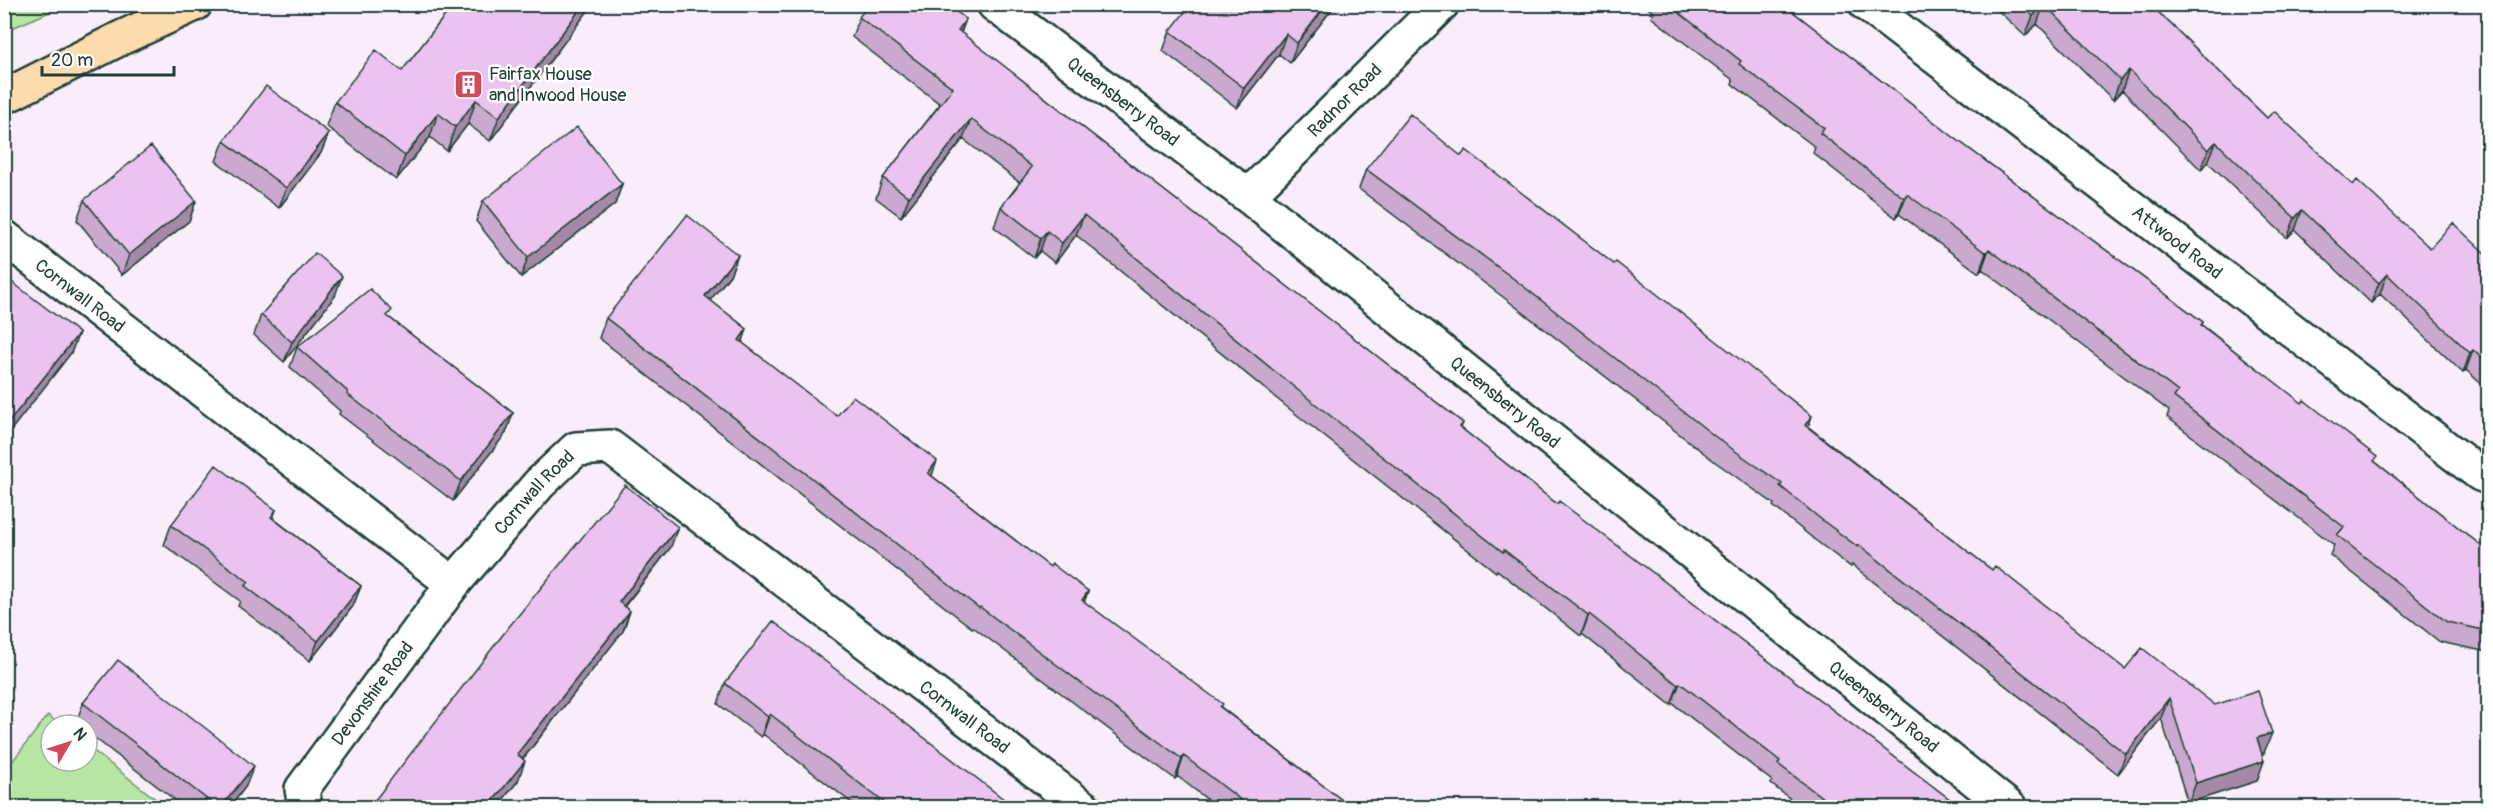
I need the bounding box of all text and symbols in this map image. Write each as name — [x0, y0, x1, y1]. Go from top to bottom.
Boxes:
scale bar — [42, 39, 174, 77]
text: 20 m — [51, 49, 93, 72]
street label: Queensberry Road — [1062, 52, 1184, 152]
street label: Radnor Road — [1303, 59, 1387, 142]
place label: Fairfax House and Inwood House — [489, 63, 626, 107]
building icon: Fairfax House and Inwood House — [452, 68, 484, 100]
street label: Attwood Road — [2127, 201, 2227, 285]
street label: Cornwall Road — [30, 254, 129, 338]
street label: Queensberry Road — [1445, 352, 1564, 454]
street label: Cornwall Road — [489, 445, 580, 540]
street label: Devonshire Road — [327, 637, 419, 750]
street label: Queensberry Road — [1824, 656, 1943, 758]
street label: Cornwall Road — [914, 676, 1014, 759]
north arrow — [39, 713, 99, 773]
text: N — [69, 724, 91, 745]

